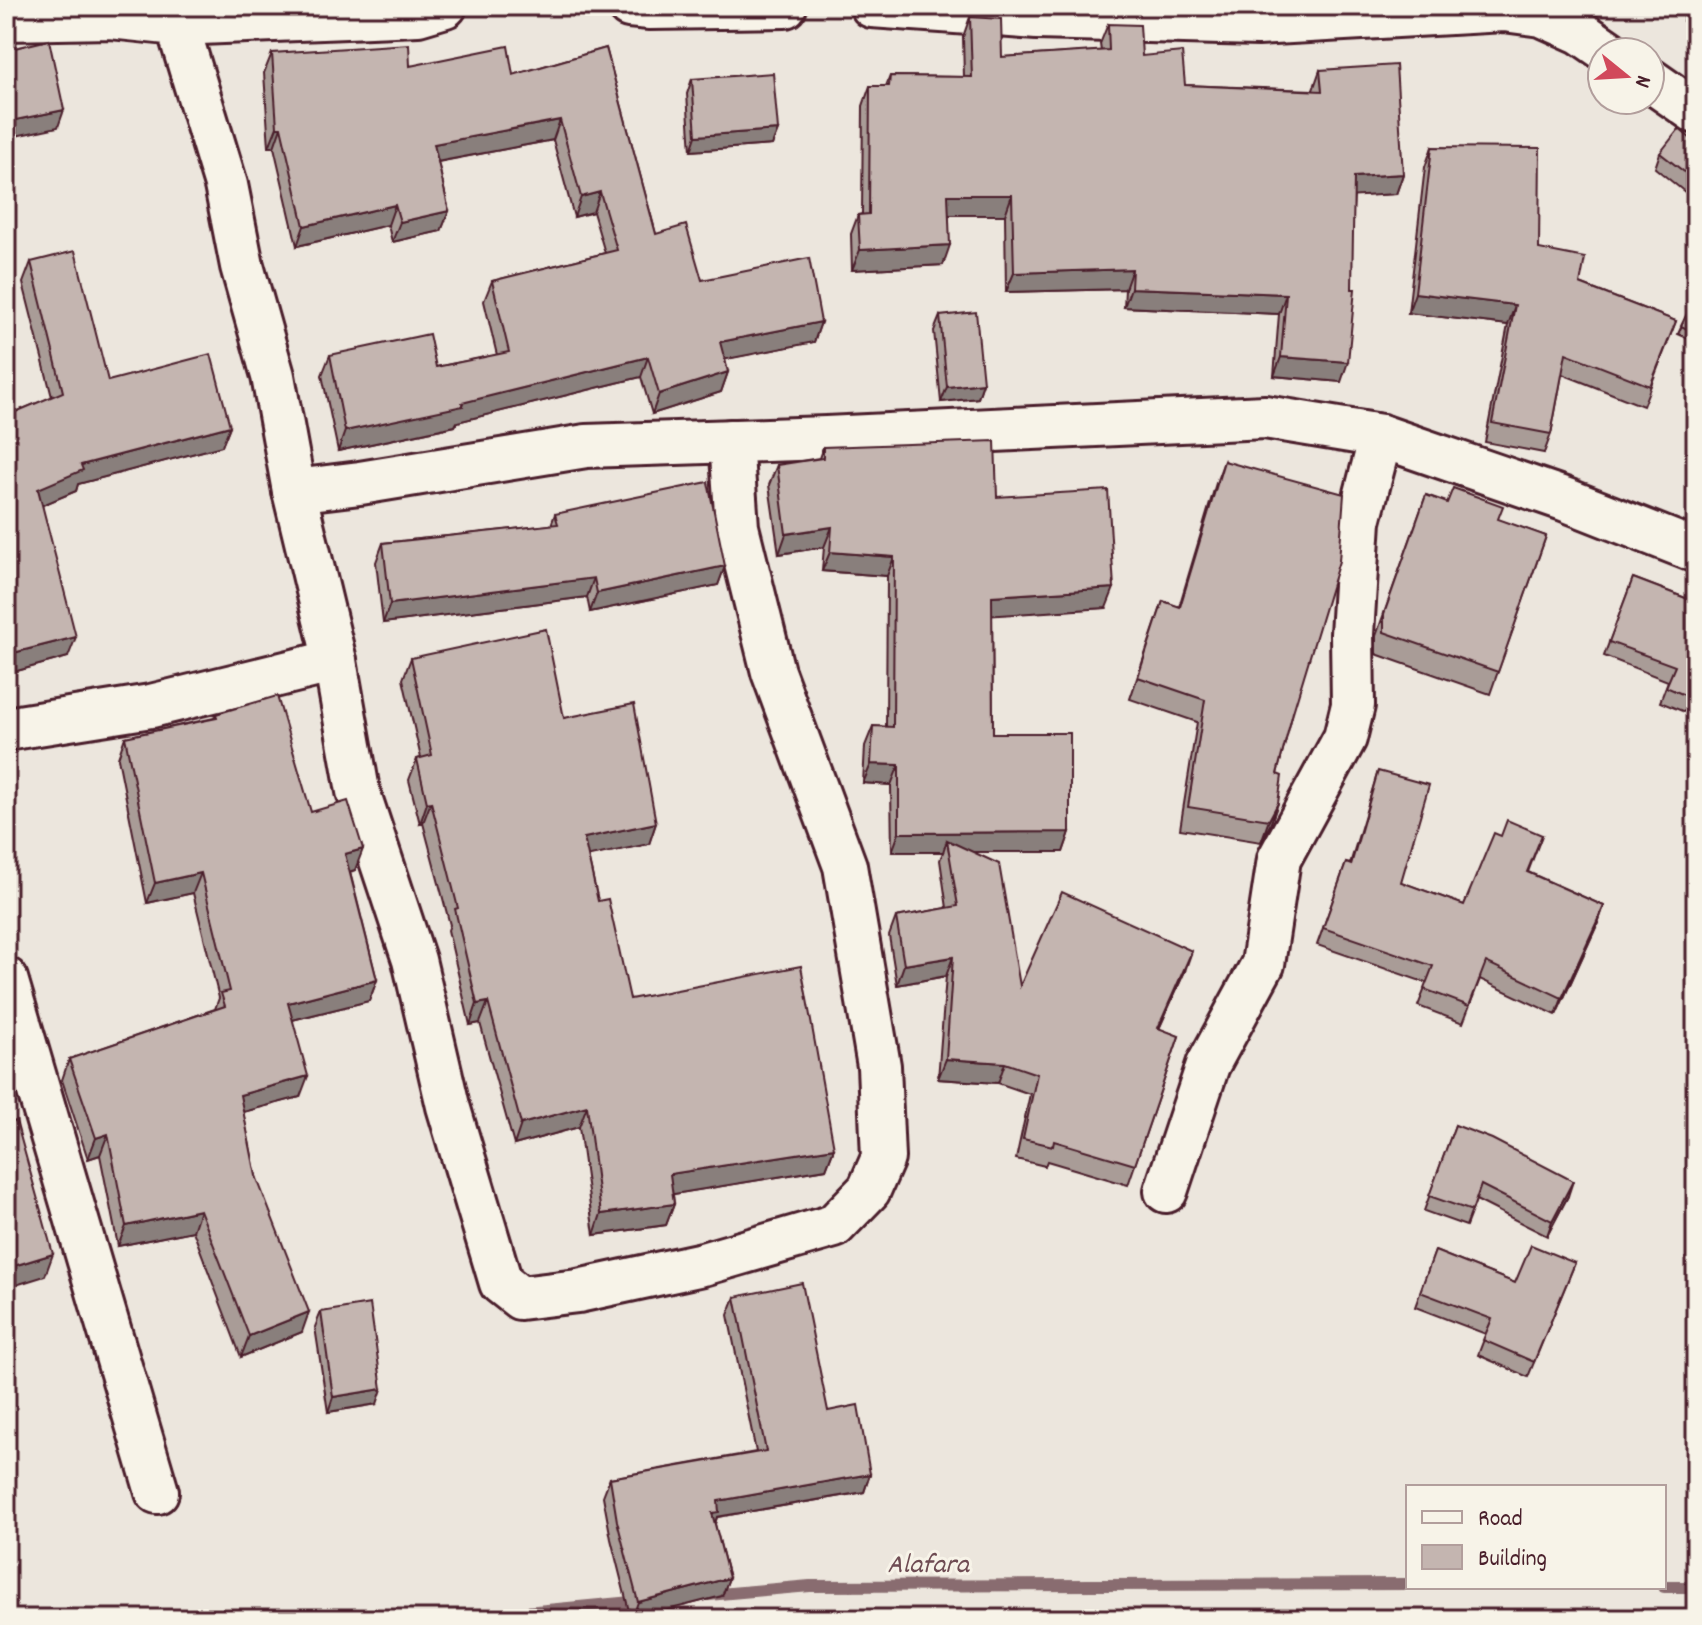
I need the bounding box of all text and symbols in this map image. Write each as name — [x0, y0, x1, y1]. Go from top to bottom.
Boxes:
north arrow — [1586, 36, 1666, 116]
text: N — [1625, 71, 1658, 91]
legend — [1406, 1485, 1666, 1589]
text: Road — [1478, 1503, 1523, 1537]
text: Building — [1478, 1543, 1547, 1577]
water label: Alafara — [887, 1547, 971, 1587]

